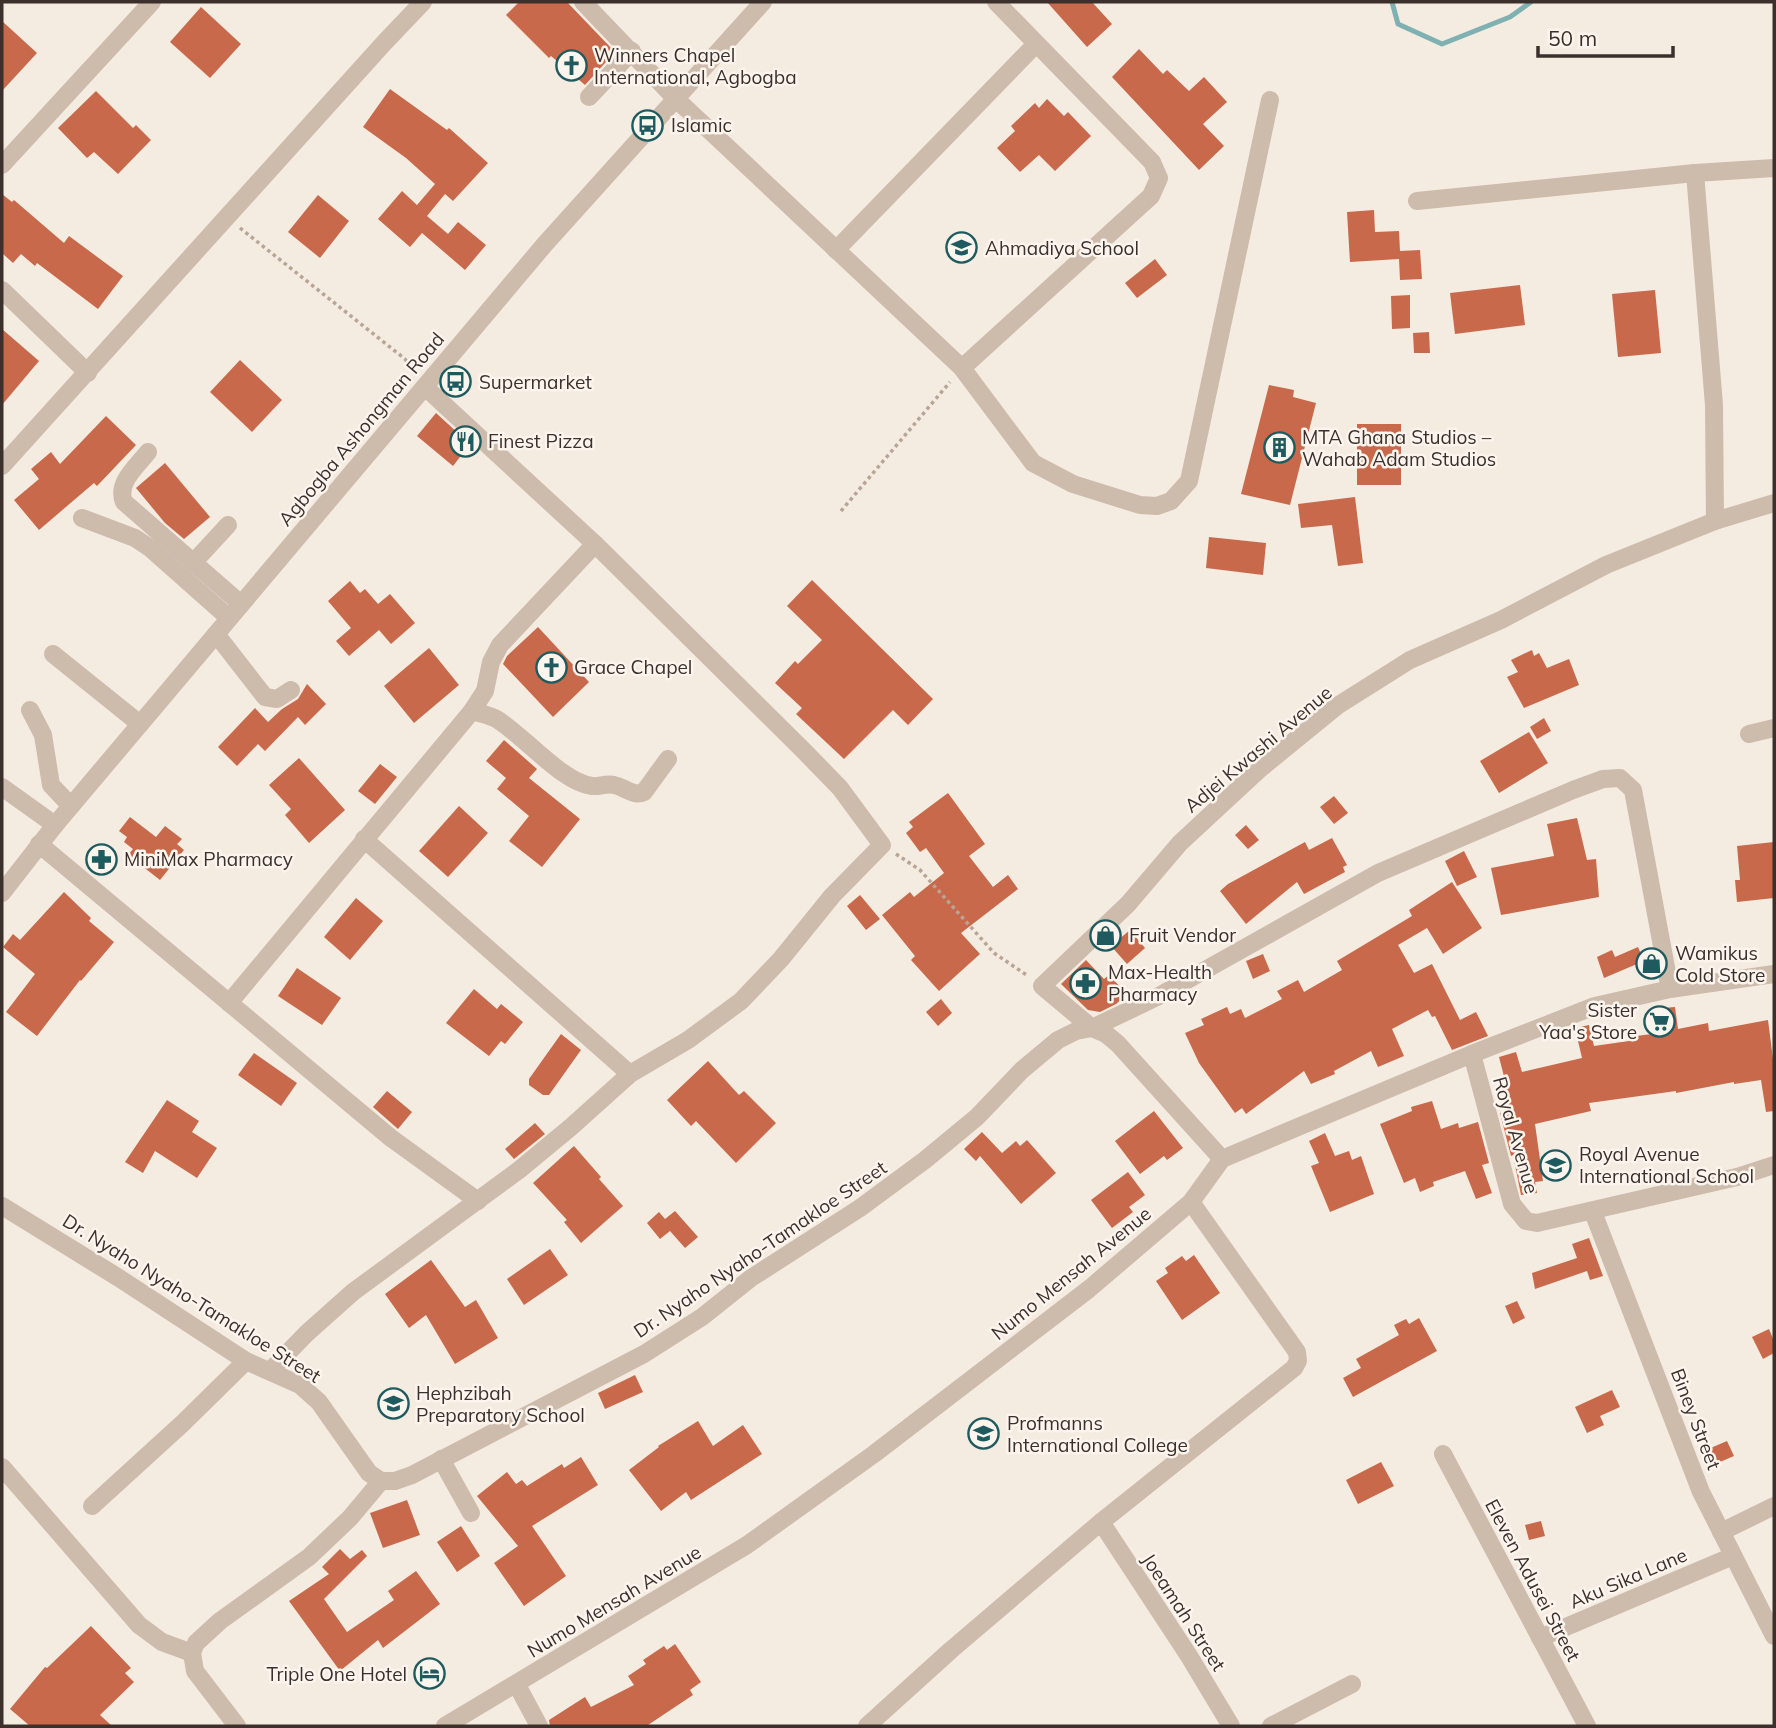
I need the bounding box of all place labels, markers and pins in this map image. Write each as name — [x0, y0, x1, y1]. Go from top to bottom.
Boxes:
place label: Winners Chapel International, Agbogba — [594, 43, 797, 89]
church icon: Winners Chapel International, Agbogba — [554, 49, 588, 83]
bus stop icon: Islamic — [631, 108, 665, 142]
place label: Islamic — [671, 113, 732, 137]
school or university icon: Ahmadiya School — [945, 231, 979, 265]
place label: Ahmadiya School — [985, 236, 1139, 260]
bus stop icon: Supermarket — [439, 365, 473, 399]
place label: Supermarket — [479, 370, 592, 394]
restaurant icon: Finest Pizza — [448, 424, 482, 458]
place label: MTA Ghana Studios – Wahab Adam Studios — [1302, 425, 1496, 471]
place label: Finest Pizza — [488, 429, 594, 453]
building icon: MTA Ghana Studios – Wahab Adam Studios — [1262, 431, 1296, 465]
church icon: Grace Chapel — [534, 650, 568, 684]
place label: Grace Chapel — [574, 655, 692, 679]
pharmacy icon: MiniMax Pharmacy — [84, 842, 118, 876]
place label: MiniMax Pharmacy — [124, 847, 293, 871]
shop icon: Fruit Vendor — [1089, 918, 1123, 952]
place label: Fruit Vendor — [1129, 923, 1236, 947]
place label: Wamikus Cold Store — [1675, 941, 1765, 987]
shop icon: Wamikus Cold Store — [1635, 947, 1669, 981]
place label: Max-Health Pharmacy — [1108, 960, 1212, 1006]
pharmacy icon: Max-Health Pharmacy — [1068, 966, 1102, 1000]
place label: Sister Yaa's Store — [1538, 998, 1637, 1044]
supermarket icon: Sister Yaa's Store — [1643, 1004, 1677, 1038]
place label: Royal Avenue International School — [1579, 1142, 1754, 1188]
school or university icon: Royal Avenue International School — [1539, 1148, 1573, 1182]
place label: Hephzibah Preparatory School — [416, 1381, 585, 1427]
school or university icon: Hephzibah Preparatory School — [376, 1387, 410, 1421]
place label: Profmanns International College — [1007, 1411, 1188, 1457]
school or university icon: Profmanns International College — [967, 1417, 1001, 1451]
hotel icon: Triple One Hotel — [413, 1657, 447, 1691]
place label: Triple One Hotel — [267, 1662, 407, 1686]

